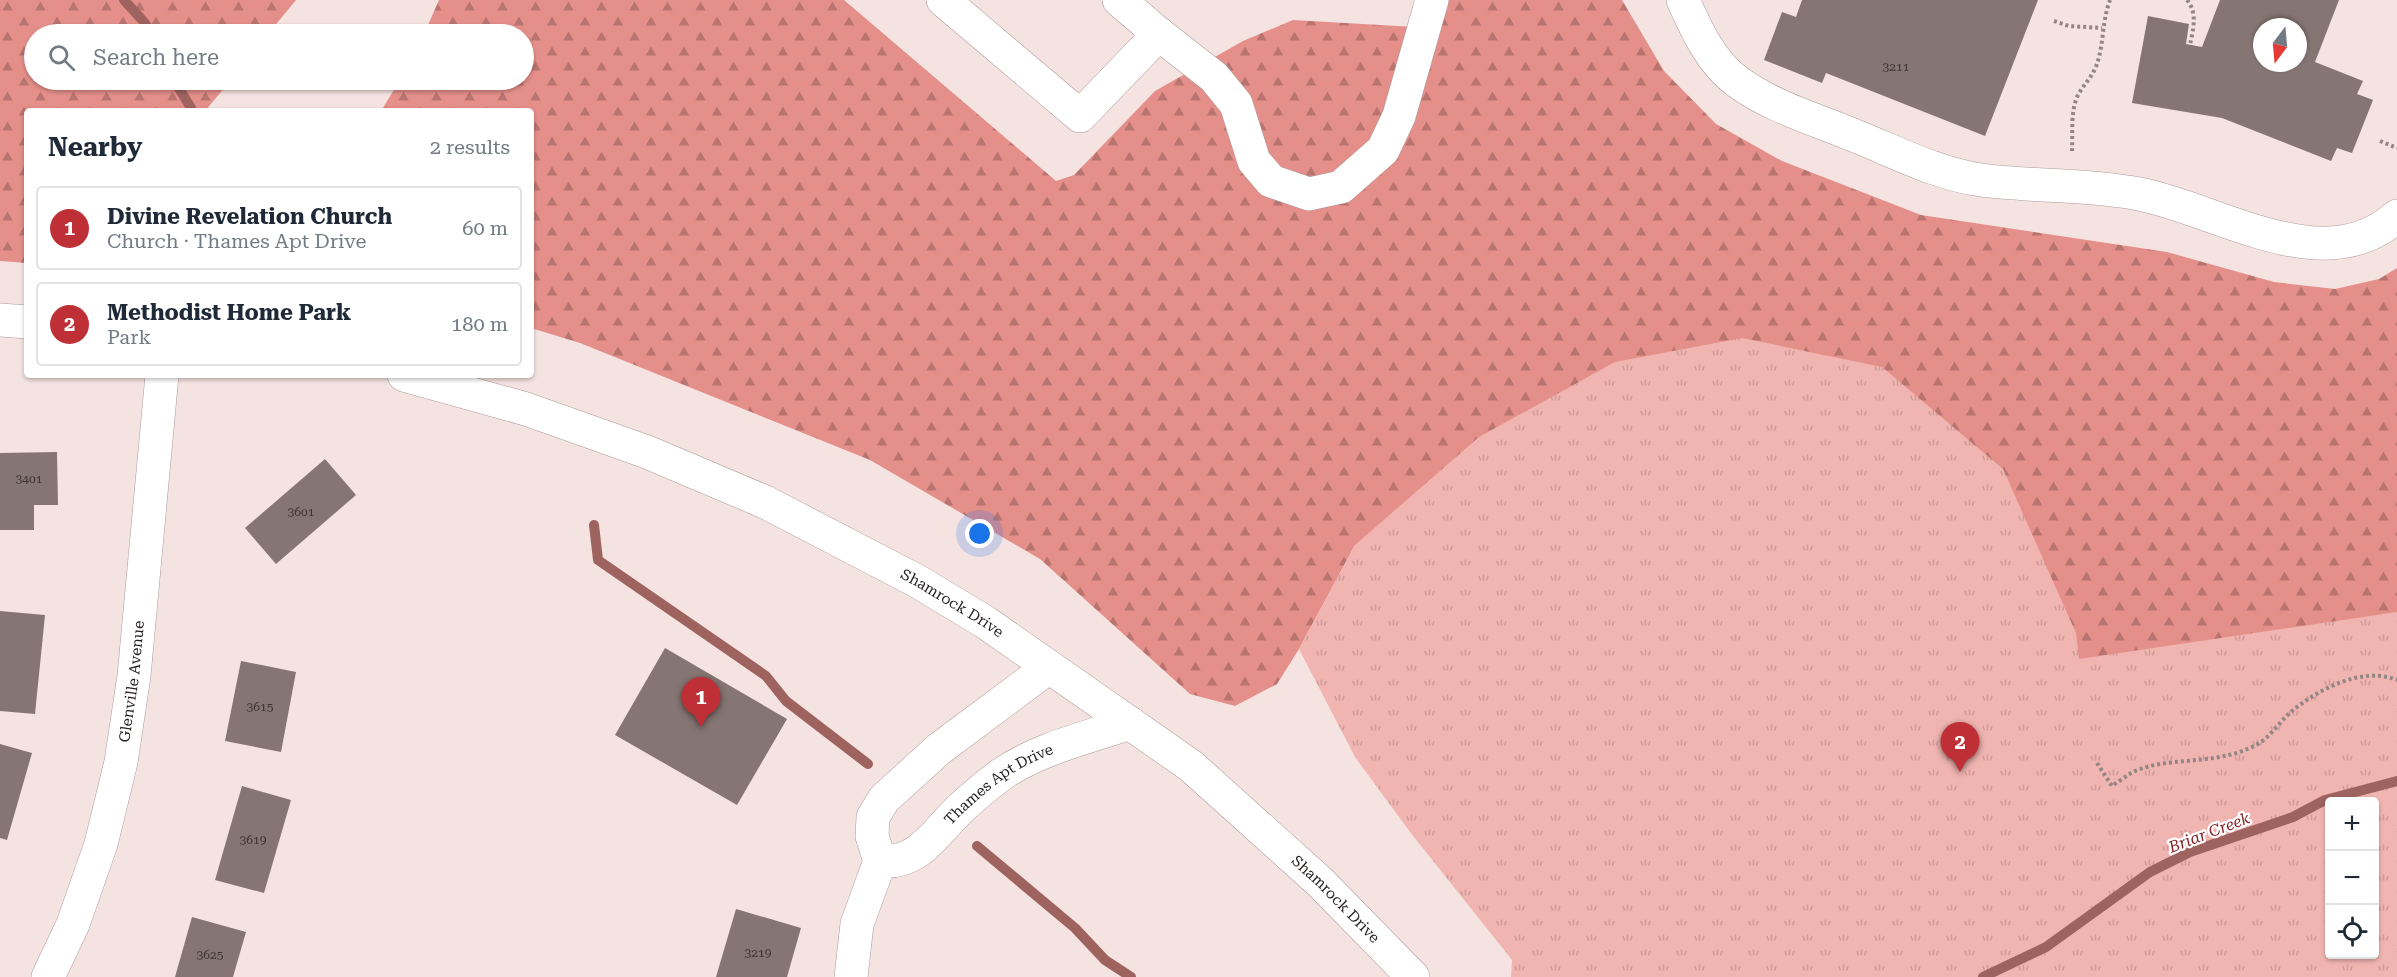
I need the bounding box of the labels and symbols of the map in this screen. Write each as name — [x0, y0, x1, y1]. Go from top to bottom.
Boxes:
north arrow — [2253, 18, 2307, 72]
house number: 3211 — [1883, 60, 1910, 74]
house number: 3401 — [16, 472, 43, 486]
house number: 3601 — [288, 505, 315, 519]
your location — [965, 519, 994, 548]
street label: Shamrock Drive — [898, 565, 1007, 641]
street label: Glenville Avenue — [115, 620, 148, 744]
pin: 1 — [682, 678, 720, 727]
house number: 3615 — [247, 700, 274, 714]
pin: 2 — [1940, 722, 1980, 772]
street label: Thames Apt Drive — [941, 740, 1056, 828]
water label: Briar Creek — [2165, 808, 2253, 857]
house number: 3619 — [240, 833, 267, 847]
street label: Shamrock Drive — [1288, 852, 1384, 947]
house number: 3219 — [745, 946, 772, 960]
house number: 3625 — [197, 948, 224, 962]

